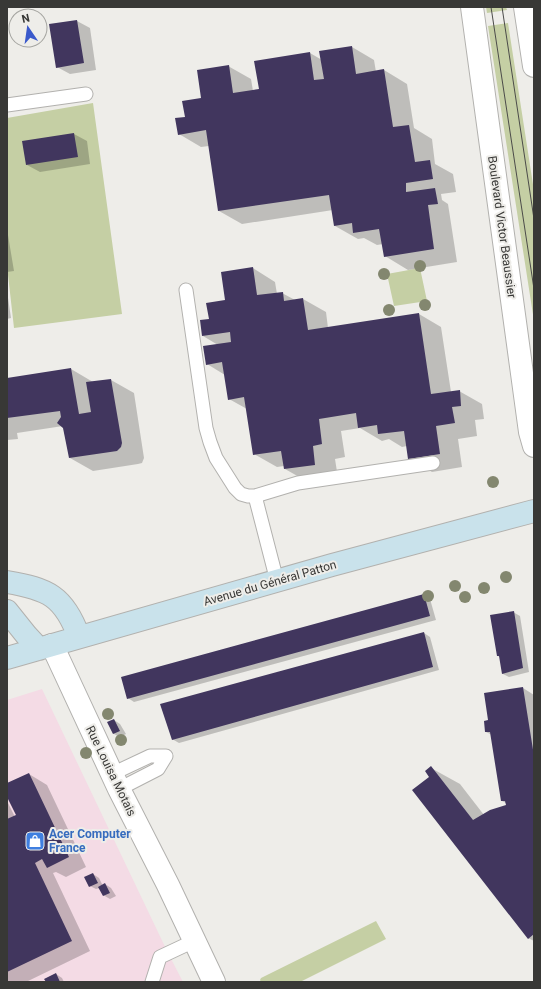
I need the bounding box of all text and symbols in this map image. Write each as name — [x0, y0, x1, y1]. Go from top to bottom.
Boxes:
north arrow — [8, 8, 48, 48]
text: N — [21, 11, 31, 26]
street label: Boulevard Victor Beaussier — [485, 155, 519, 299]
street label: Avenue du Général Patton — [202, 557, 338, 609]
street label: Rue Louisa Motais — [83, 724, 139, 818]
place label: Acer Computer France — [49, 827, 131, 855]
shop icon: Acer Computer France — [24, 830, 46, 852]

